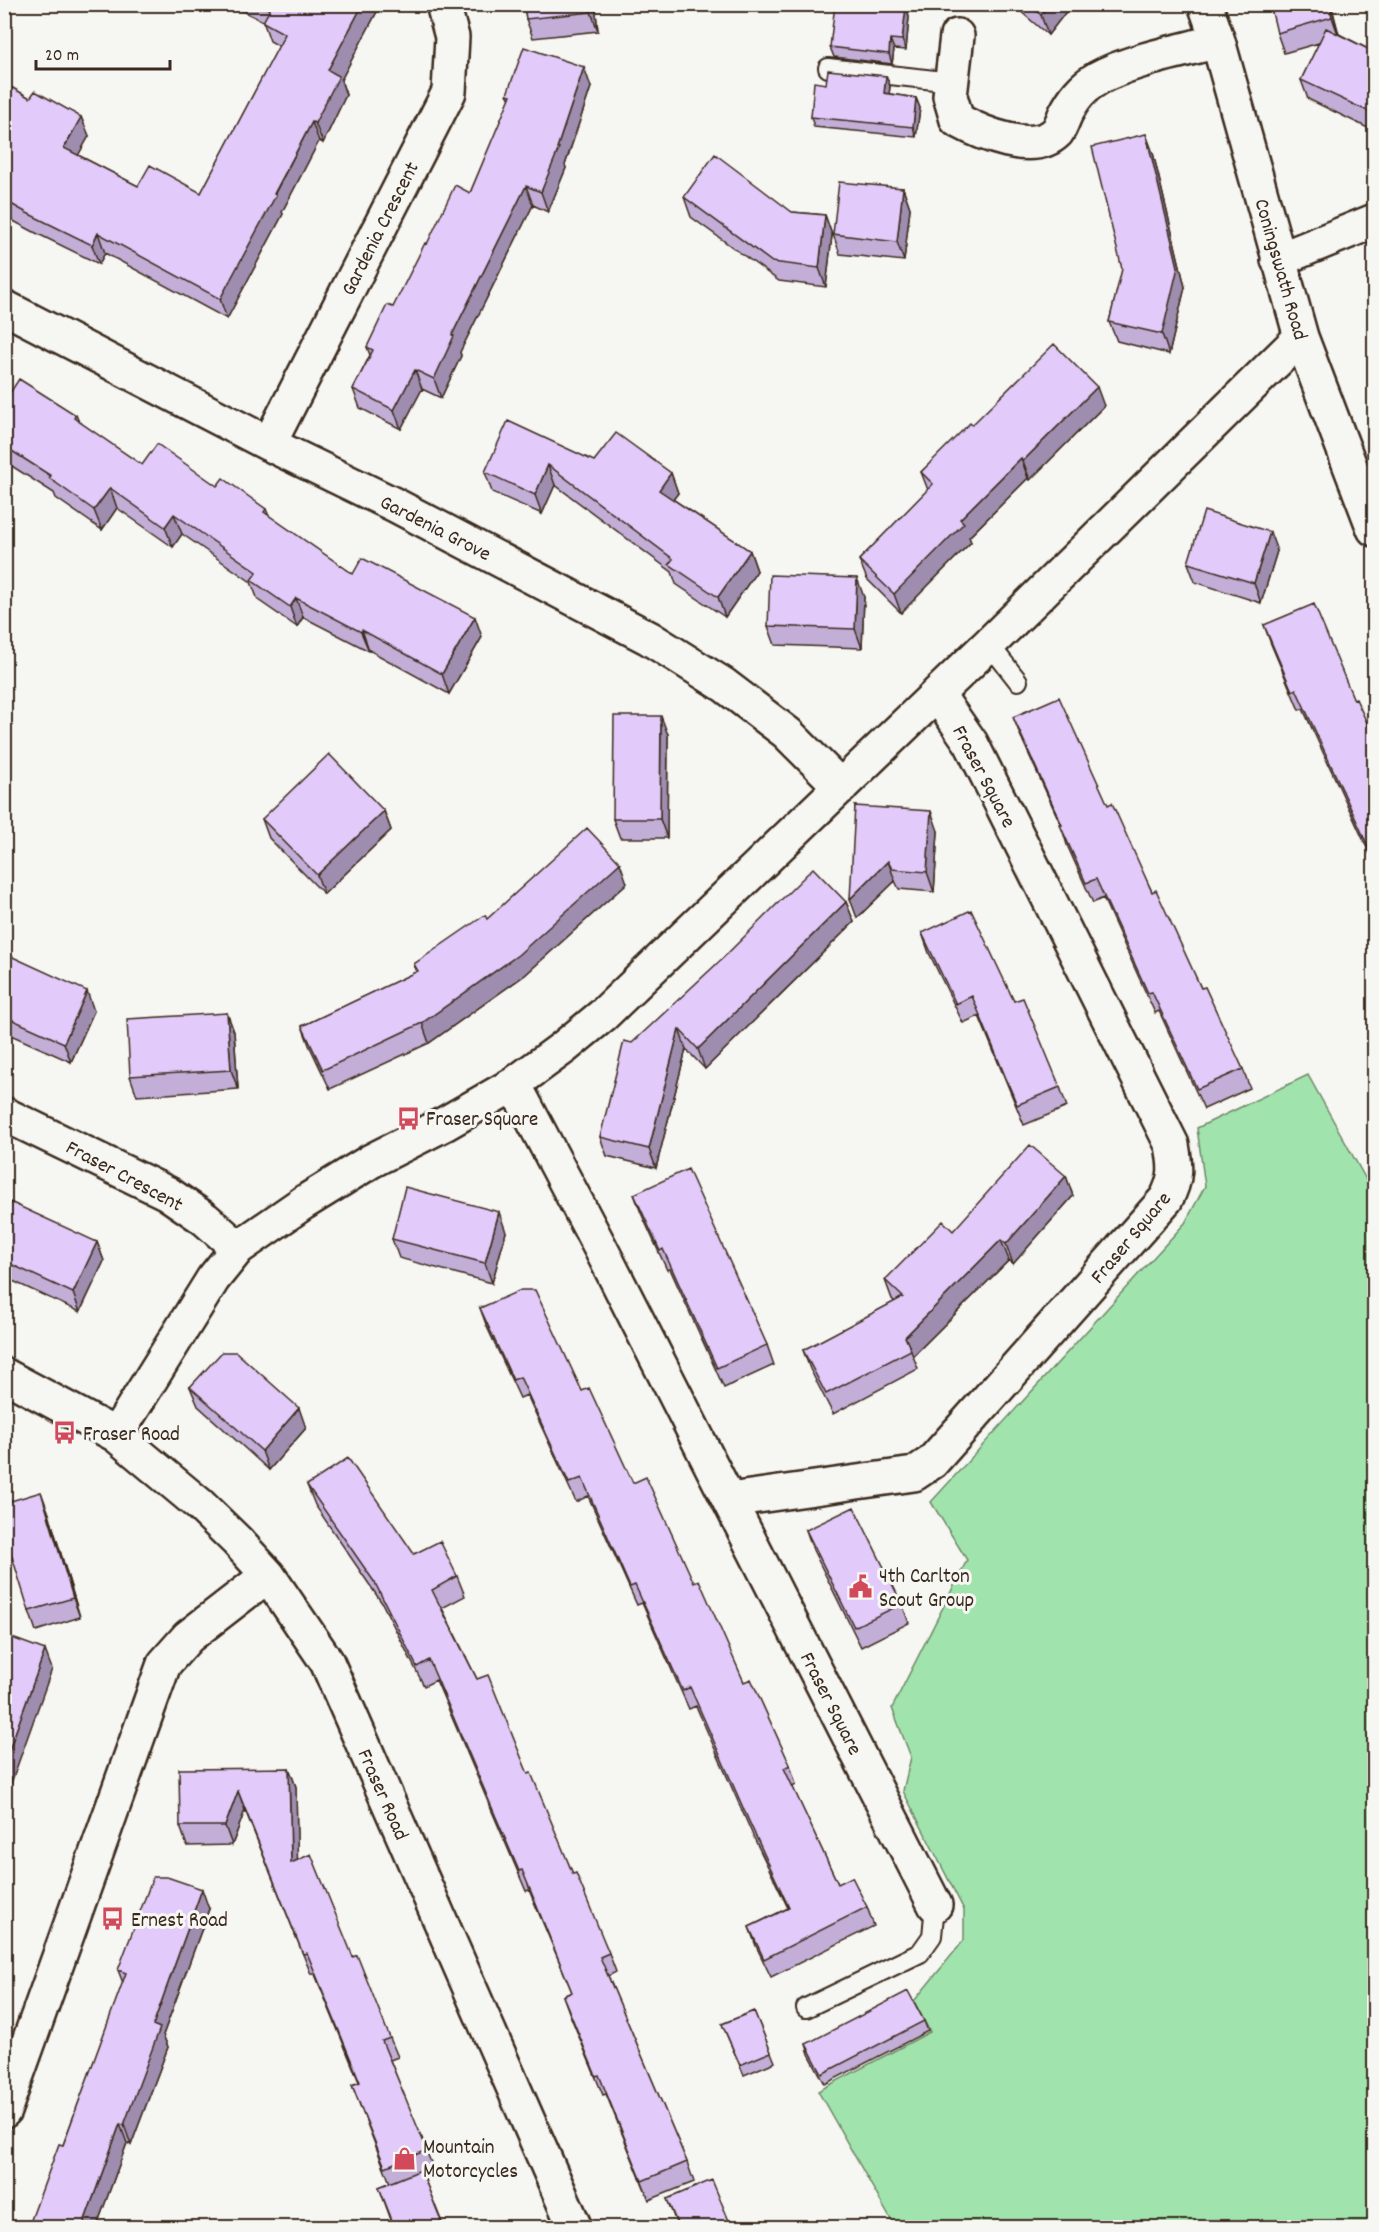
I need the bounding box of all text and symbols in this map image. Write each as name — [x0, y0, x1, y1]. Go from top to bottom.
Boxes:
scale bar — [36, 33, 170, 71]
text: 20 m — [45, 44, 79, 69]
street label: Gardenia Crescent — [335, 157, 428, 302]
street label: Coningswath Road — [1245, 196, 1314, 344]
street label: Gardenia Grove — [374, 489, 495, 571]
street label: Fraser Square — [943, 721, 1022, 834]
bus stop icon: Fraser Square — [395, 1105, 421, 1131]
place label: Fraser Square — [426, 1106, 538, 1136]
street label: Fraser Crescent — [60, 1134, 188, 1221]
street label: Fraser Square — [1085, 1186, 1180, 1292]
bus stop icon: Fraser Road — [52, 1420, 78, 1446]
place label: Fraser Road — [83, 1421, 180, 1451]
place label: 4th Carlton Scout Group — [879, 1563, 974, 1617]
public building icon: 4th Carlton Scout Group — [848, 1574, 874, 1600]
street label: Fraser Square — [790, 1648, 868, 1761]
street label: Fraser Road — [348, 1745, 415, 1846]
bus stop icon: Ernest Road — [100, 1906, 126, 1932]
place label: Ernest Road — [131, 1907, 228, 1937]
place label: Mountain Motorcycles — [423, 2134, 518, 2188]
shop icon: Mountain Motorcycles — [392, 2145, 418, 2171]

